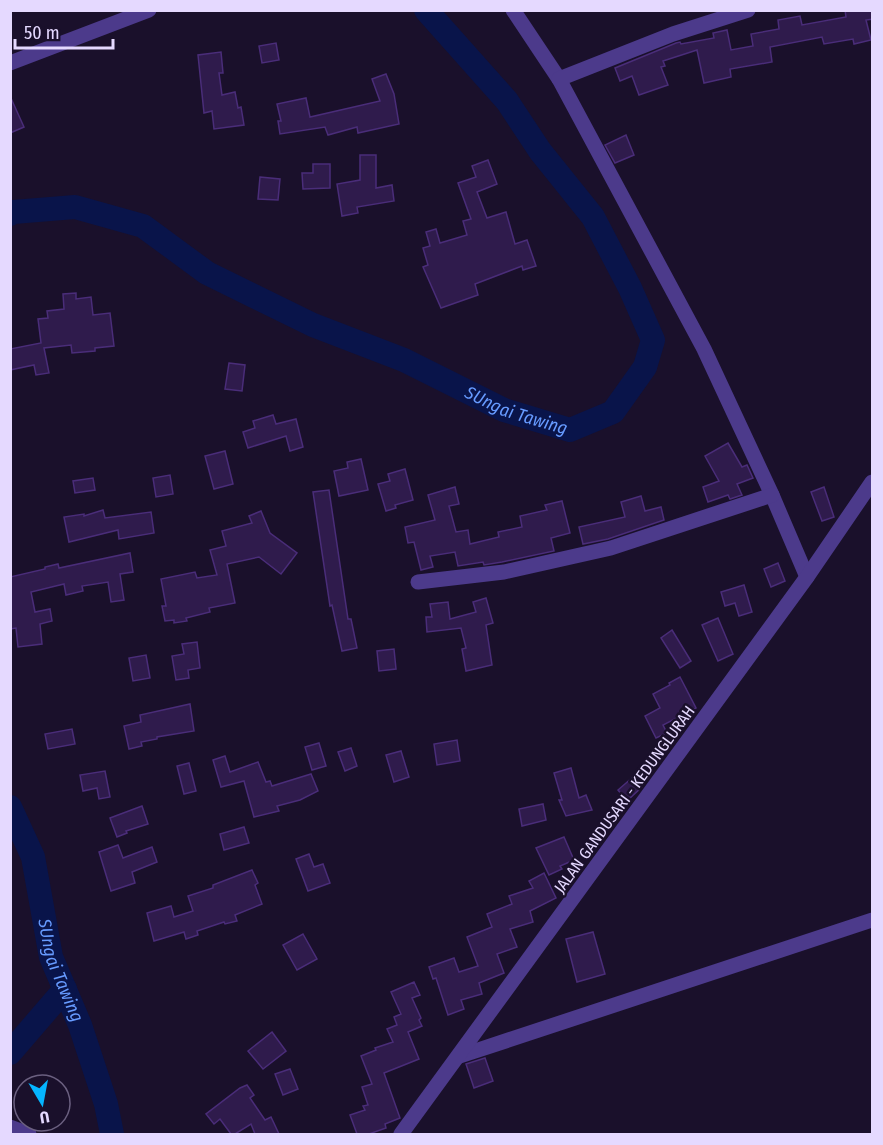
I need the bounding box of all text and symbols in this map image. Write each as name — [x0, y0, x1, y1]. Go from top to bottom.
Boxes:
scale bar — [15, 12, 112, 50]
text: 50 m — [24, 22, 60, 44]
water label: SUngai Tawing — [460, 381, 570, 440]
street label: JALAN GANDUSARI - KEDUNGLURAH — [550, 702, 699, 897]
water label: SUngai Tawing — [33, 916, 88, 1025]
north arrow — [12, 1073, 72, 1133]
text: U — [38, 1107, 51, 1127]

